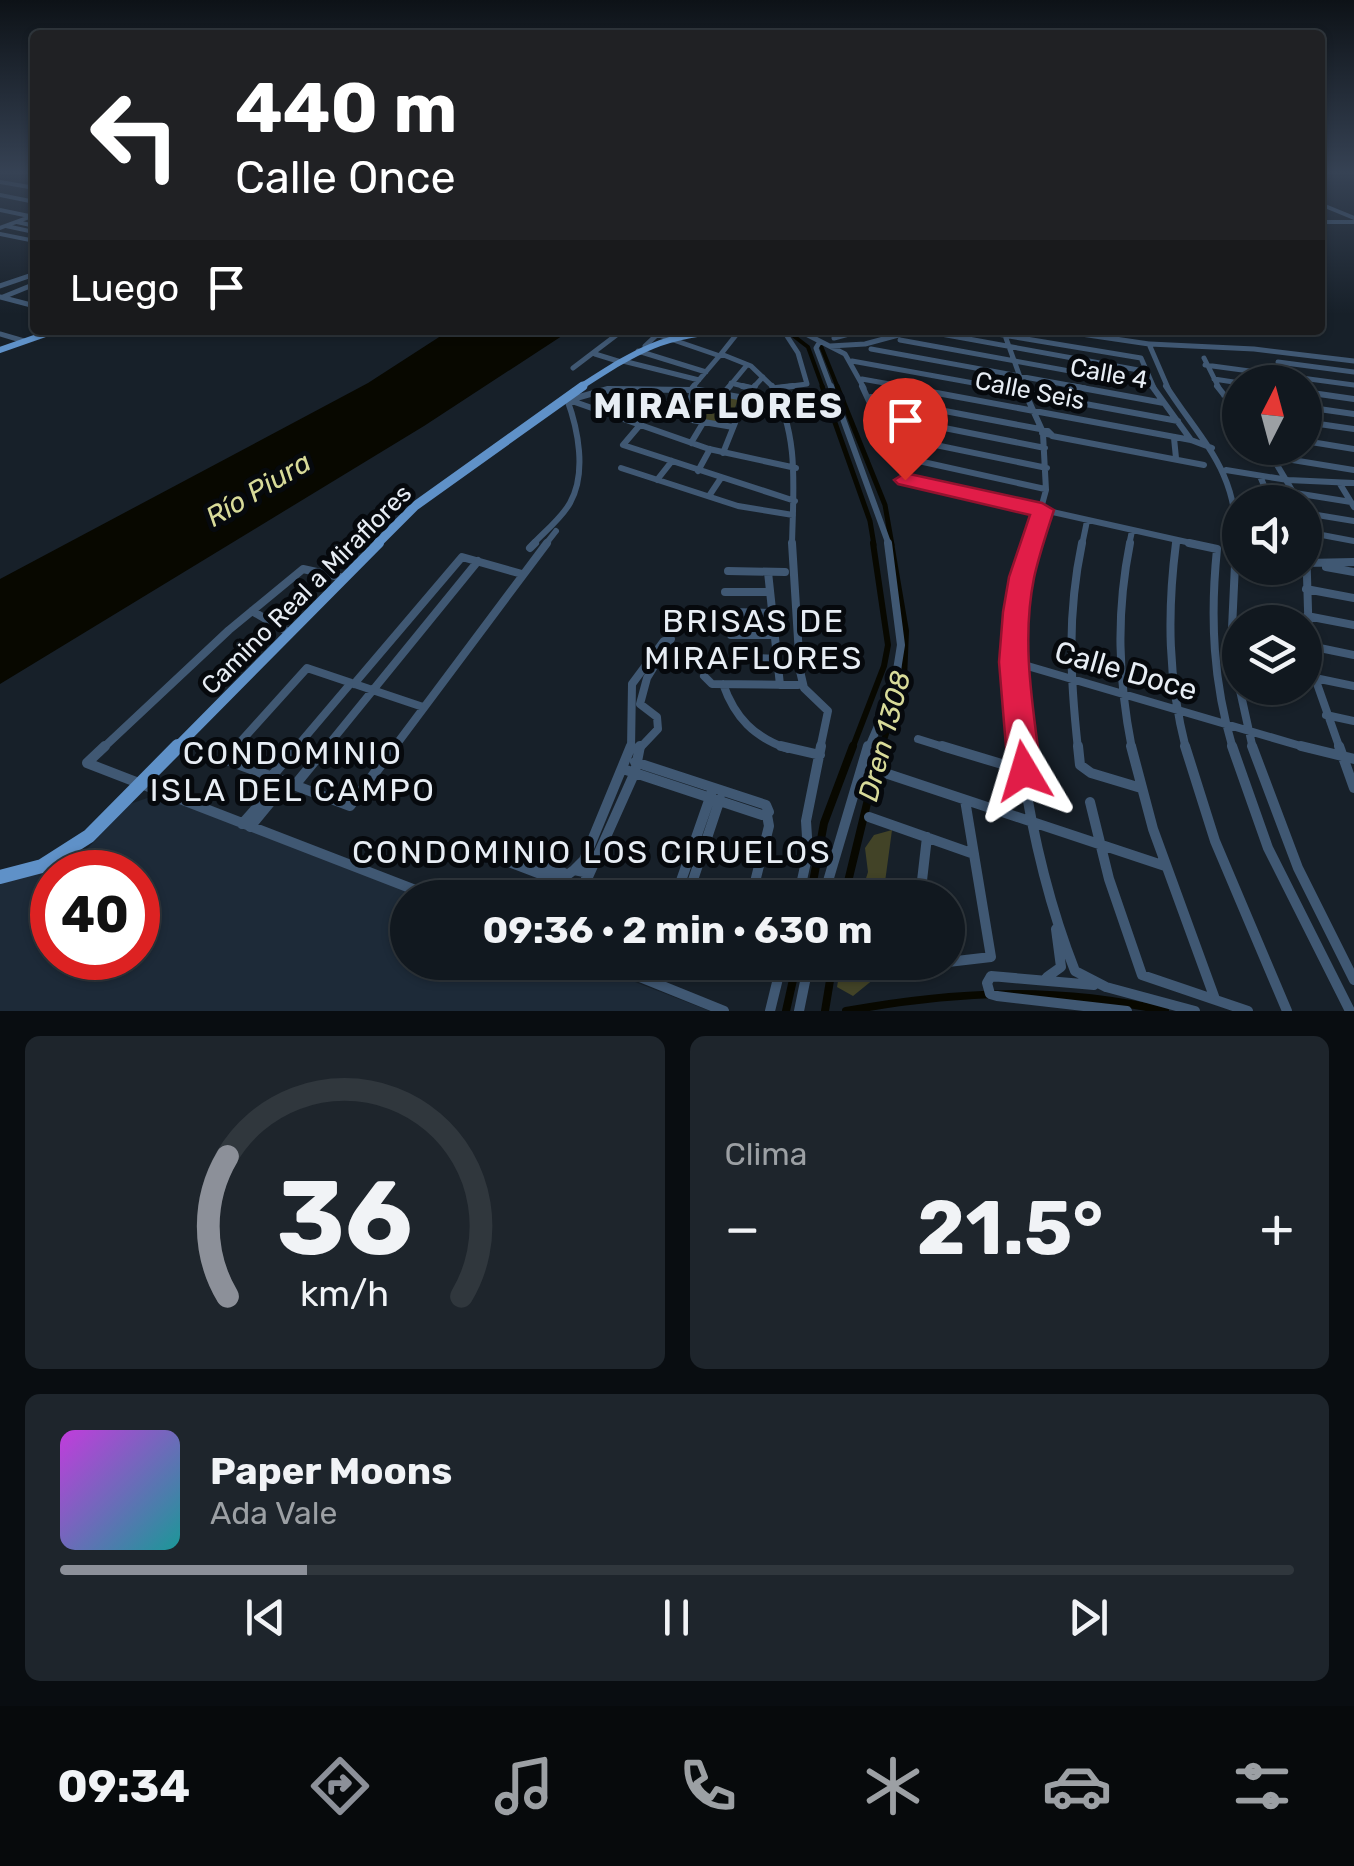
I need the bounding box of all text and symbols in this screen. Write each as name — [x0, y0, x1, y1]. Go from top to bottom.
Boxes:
text: 440 m — [235, 67, 457, 150]
icon: left — [70, 70, 200, 200]
text: Calle Once — [235, 151, 456, 204]
icon: arrive — [199, 260, 254, 315]
text: Luego — [70, 265, 179, 311]
street label: Calle 4 — [1068, 352, 1150, 395]
north arrow — [1222, 365, 1322, 465]
map controls — [1222, 365, 1322, 705]
street label: Calle Seis — [973, 366, 1087, 415]
pin — [863, 378, 948, 481]
district label: MIRAFLORES — [593, 385, 845, 427]
icon: arrive — [878, 393, 933, 448]
water label: Río Piura — [200, 445, 317, 534]
street label: Camino Real a Miraflores — [195, 478, 417, 700]
button: sound — [1222, 485, 1322, 585]
district label: BRISAS DE MIRAFLORES — [644, 602, 864, 677]
button: layers — [1222, 605, 1322, 705]
street label: Calle Doce — [1051, 634, 1201, 708]
water label: Dren 1308 — [851, 667, 918, 805]
position arrow — [972, 719, 1076, 823]
district label: CONDOMINIO ISLA DEL CAMPO — [150, 734, 436, 809]
district label: CONDOMINIO LOS CIRUELOS — [352, 833, 832, 871]
speed limit sign: 40 — [30, 850, 160, 980]
text: 09:36 · 2 min · 630 m — [483, 907, 872, 953]
text: Clima — [725, 1135, 807, 1173]
text: 36 — [277, 1157, 413, 1280]
text: 21.5° — [917, 1184, 1103, 1273]
text: − — [725, 1196, 760, 1261]
text: + — [1260, 1196, 1294, 1261]
text: km/h — [300, 1273, 389, 1315]
text: Paper Moons — [210, 1448, 452, 1494]
text: Ada Vale — [210, 1494, 337, 1532]
icon: previous — [238, 1590, 293, 1645]
icon: pause — [649, 1590, 704, 1645]
icon: next — [1061, 1590, 1116, 1645]
icon: directions — [305, 1751, 375, 1821]
icon: music — [489, 1751, 559, 1821]
icon: phone — [673, 1751, 743, 1821]
icon: climate — [858, 1751, 928, 1821]
icon: car — [1042, 1751, 1112, 1821]
icon: filters — [1227, 1751, 1297, 1821]
text: 09:34 — [57, 1760, 190, 1813]

